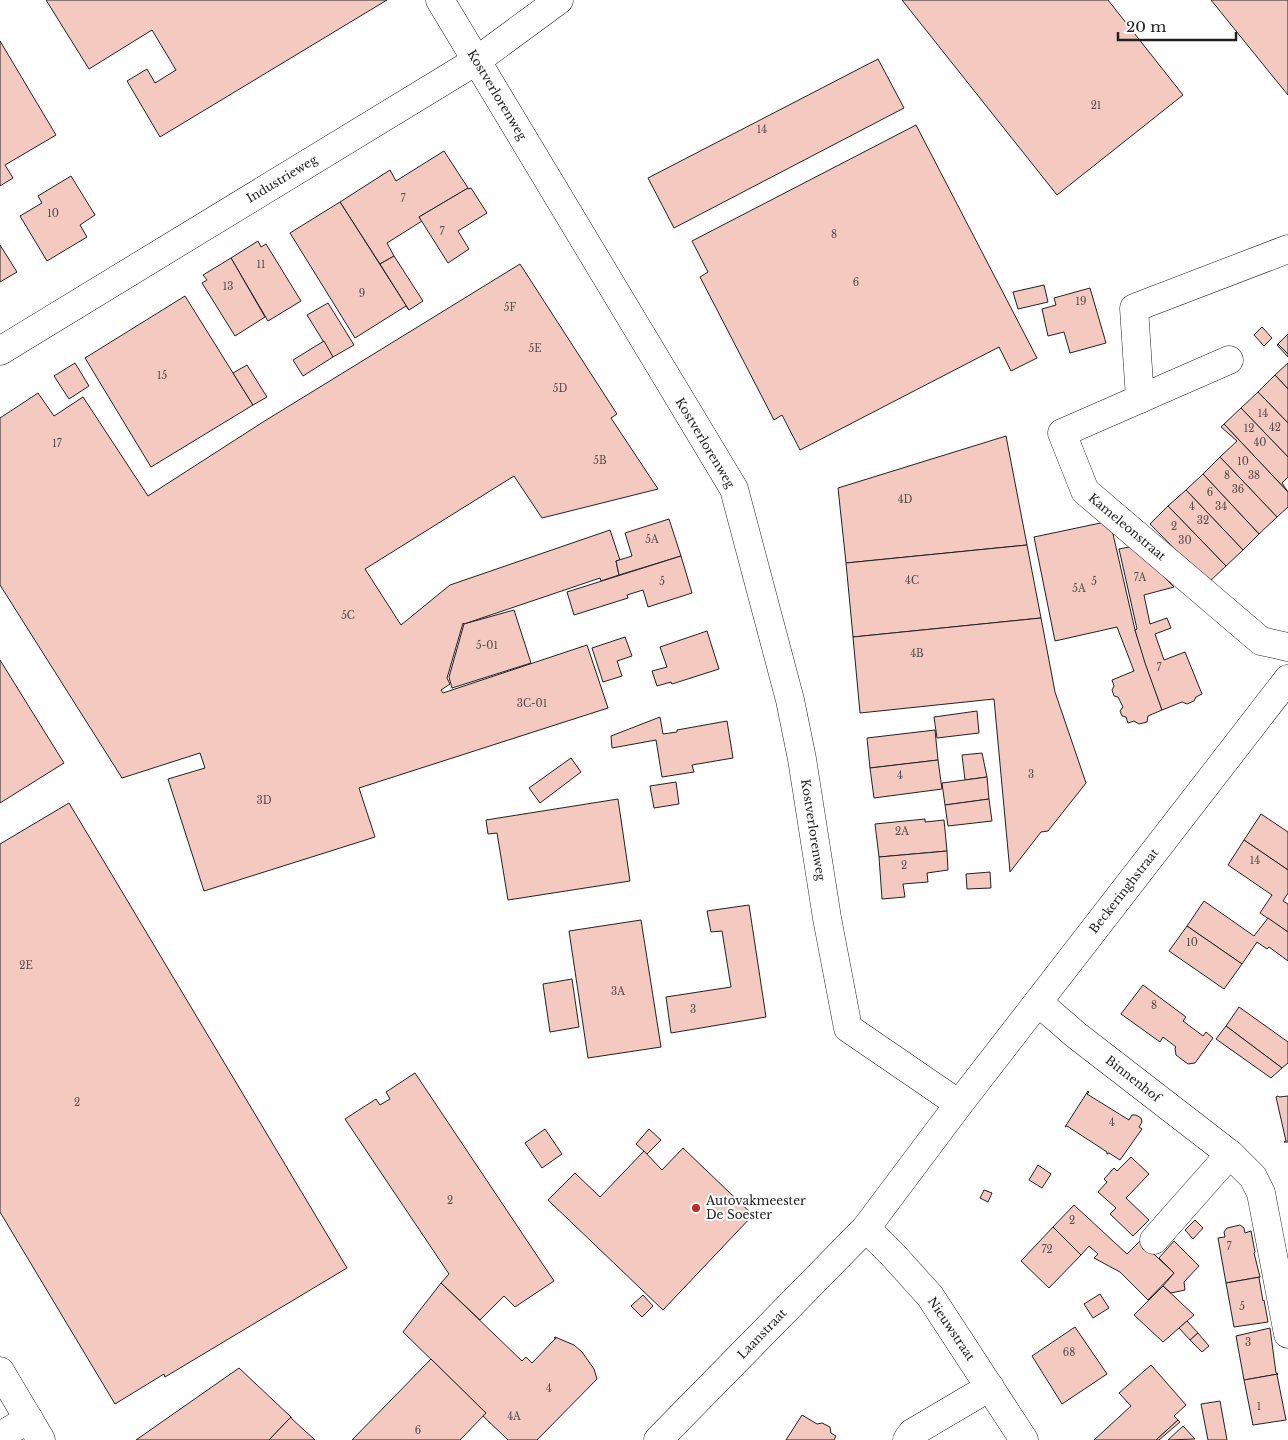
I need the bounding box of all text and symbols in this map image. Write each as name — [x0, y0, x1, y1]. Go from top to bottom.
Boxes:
scale bar — [1118, 10, 1236, 42]
text: 20 m — [1126, 17, 1166, 36]
street label: Kostverlorenweg — [465, 47, 531, 143]
house number: 21 — [1091, 99, 1101, 112]
house number: 14 — [757, 123, 767, 136]
street label: Industrieweg — [244, 151, 321, 206]
house number: 7 — [400, 192, 406, 205]
house number: 10 — [47, 207, 59, 220]
house number: 7 — [439, 225, 445, 238]
house number: 8 — [831, 228, 837, 241]
house number: 11 — [257, 258, 265, 271]
house number: 6 — [853, 276, 859, 289]
house number: 13 — [223, 280, 233, 293]
house number: 9 — [359, 287, 365, 300]
house number: 19 — [1076, 295, 1086, 308]
house number: 5F — [504, 301, 516, 314]
house number: 5E — [529, 342, 541, 355]
house number: 15 — [157, 369, 167, 382]
house number: 5D — [553, 382, 567, 395]
street label: Kostverlorenweg — [673, 395, 739, 491]
house number: 14 — [1258, 407, 1268, 420]
house number: 42 — [1269, 421, 1281, 434]
house number: 12 — [1244, 422, 1254, 435]
house number: 40 — [1254, 436, 1267, 449]
house number: 17 — [52, 437, 63, 450]
house number: 5B — [593, 454, 607, 467]
house number: 10 — [1237, 455, 1249, 468]
house number: 8 — [1224, 469, 1230, 482]
house number: 38 — [1248, 469, 1260, 482]
house number: 36 — [1232, 483, 1244, 496]
house number: 6 — [1207, 486, 1213, 499]
street label: Kameleonstraat — [1086, 490, 1169, 564]
house number: 4D — [898, 493, 912, 506]
house number: 4 — [1189, 500, 1195, 513]
house number: 34 — [1215, 500, 1227, 513]
house number: 32 — [1197, 514, 1209, 527]
house number: 2 — [1171, 520, 1177, 533]
house number: 5A — [645, 533, 659, 546]
house number: 30 — [1178, 534, 1192, 547]
house number: 7A — [1134, 571, 1146, 584]
house number: 4C — [905, 574, 919, 587]
house number: 5 — [659, 575, 665, 588]
house number: 5 — [1091, 575, 1097, 588]
house number: 5A — [1072, 582, 1086, 595]
house number: 5C — [341, 609, 355, 622]
house number: 5-01 — [476, 639, 498, 652]
house number: 4B — [910, 647, 924, 660]
house number: 7 — [1156, 661, 1162, 674]
house number: 3C-01 — [517, 697, 547, 710]
house number: 3 — [1028, 768, 1034, 781]
house number: 4 — [897, 769, 903, 782]
street label: Kostverlorenweg — [798, 778, 829, 883]
house number: 3D — [257, 794, 272, 807]
house number: 2A — [895, 825, 909, 838]
street label: Beckeringhstraat — [1086, 845, 1162, 936]
house number: 14 — [1250, 854, 1260, 867]
house number: 2 — [901, 859, 907, 872]
house number: 10 — [1186, 936, 1198, 949]
house number: 2E — [19, 959, 33, 972]
house number: 3A — [611, 985, 625, 998]
house number: 8 — [1151, 999, 1157, 1012]
house number: 3 — [690, 1003, 696, 1016]
street label: Binnenhof — [1103, 1052, 1166, 1106]
house number: 2 — [74, 1096, 80, 1109]
house number: 4 — [1109, 1116, 1115, 1129]
place label: Autovakmeester De Soester — [705, 1193, 806, 1222]
house number: 2 — [447, 1194, 453, 1207]
marker: Autovakmeester De Soester — [690, 1202, 702, 1214]
house number: 2 — [1069, 1214, 1075, 1227]
house number: 7 — [1226, 1240, 1232, 1253]
house number: 72 — [1041, 1243, 1053, 1256]
street label: Nieuwstraat — [925, 1294, 978, 1364]
house number: 5 — [1239, 1300, 1245, 1313]
street label: Laanstraat — [734, 1305, 790, 1362]
house number: 3 — [1245, 1336, 1251, 1349]
house number: 68 — [1063, 1346, 1075, 1359]
house number: 4 — [546, 1382, 552, 1395]
house number: 1 — [1257, 1400, 1261, 1413]
house number: 4A — [507, 1410, 521, 1423]
house number: 6 — [415, 1424, 421, 1437]

